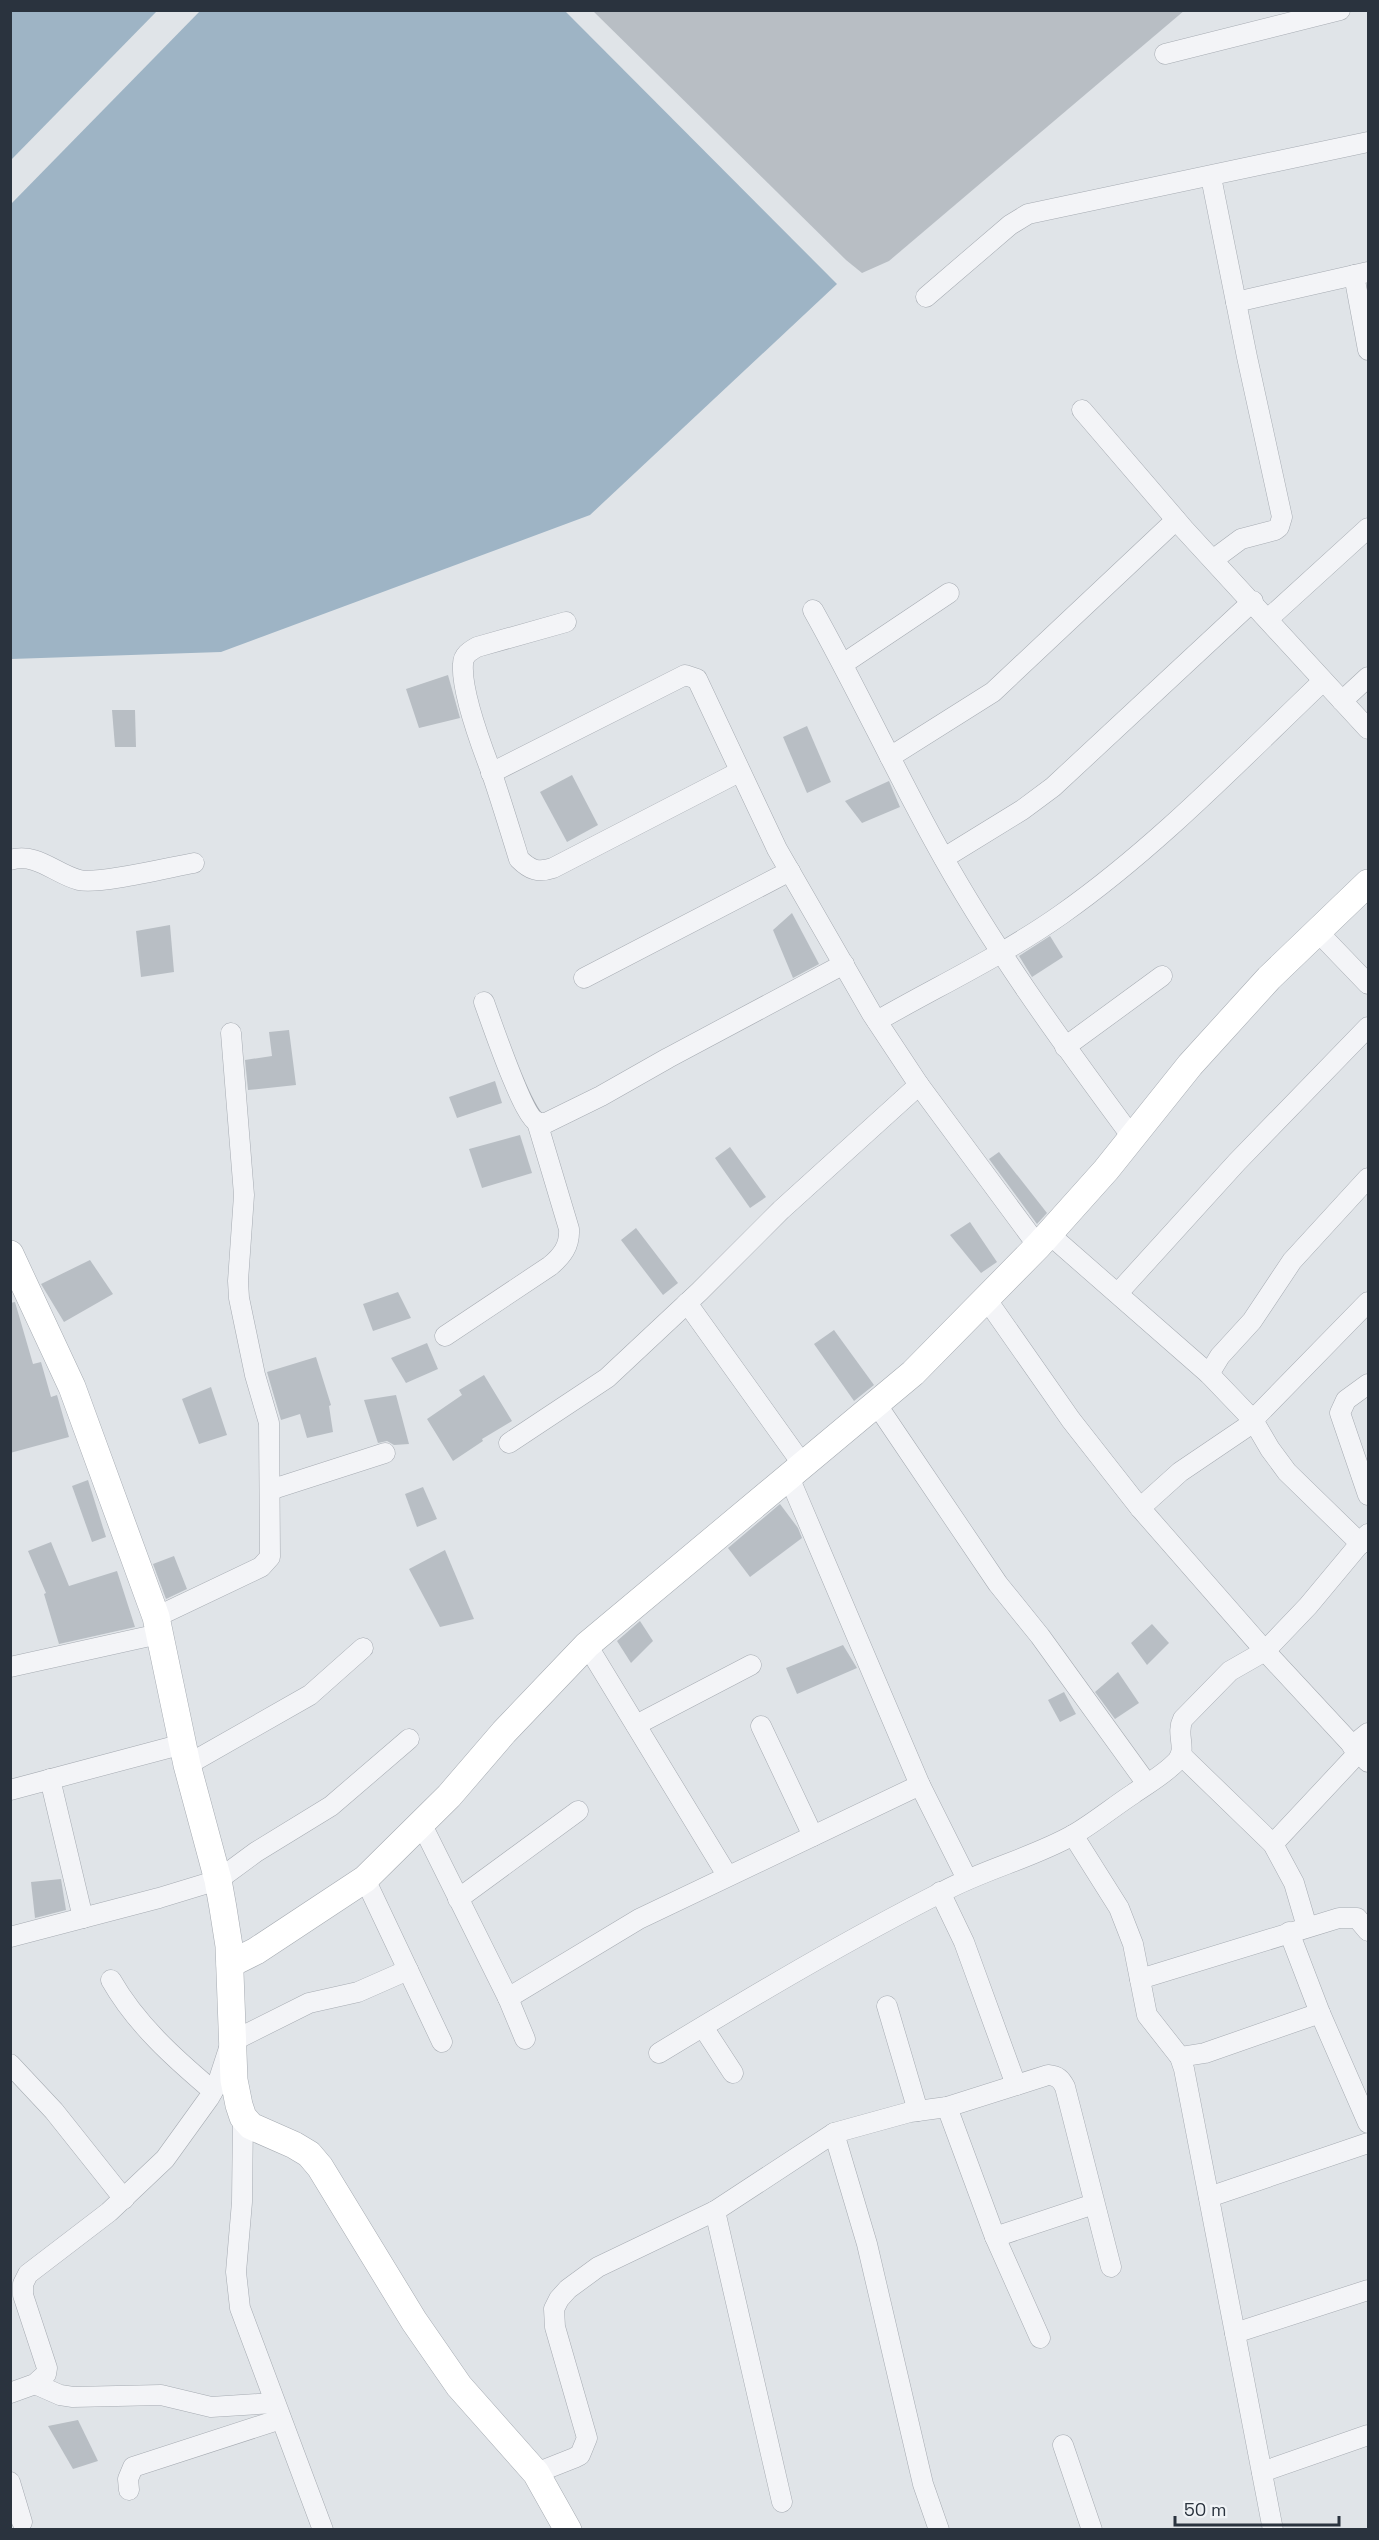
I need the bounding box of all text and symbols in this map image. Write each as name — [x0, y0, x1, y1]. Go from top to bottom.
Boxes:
scale bar — [1175, 2489, 1338, 2527]
text: 50 m — [1184, 2498, 1226, 2521]

